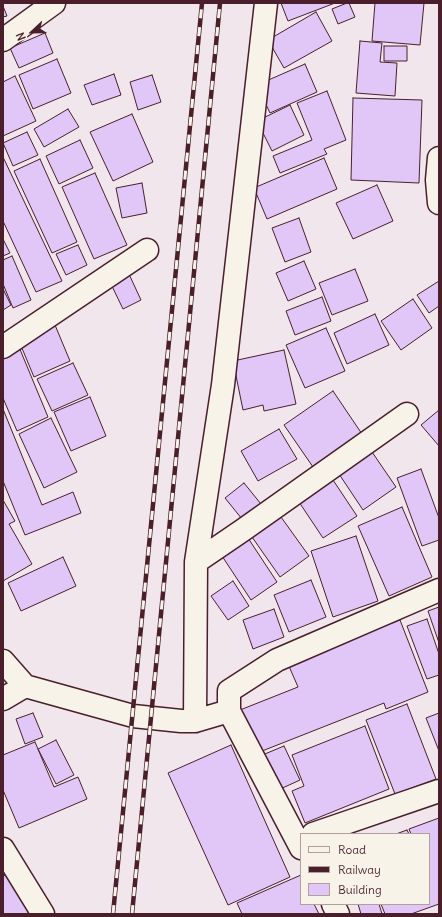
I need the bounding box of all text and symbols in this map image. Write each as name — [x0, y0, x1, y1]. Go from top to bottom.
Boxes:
north arrow — [12, 12, 52, 52]
text: N — [13, 30, 29, 43]
legend — [300, 833, 430, 905]
text: Road — [338, 842, 366, 857]
text: Railway — [338, 862, 381, 877]
text: Building — [338, 882, 382, 897]

